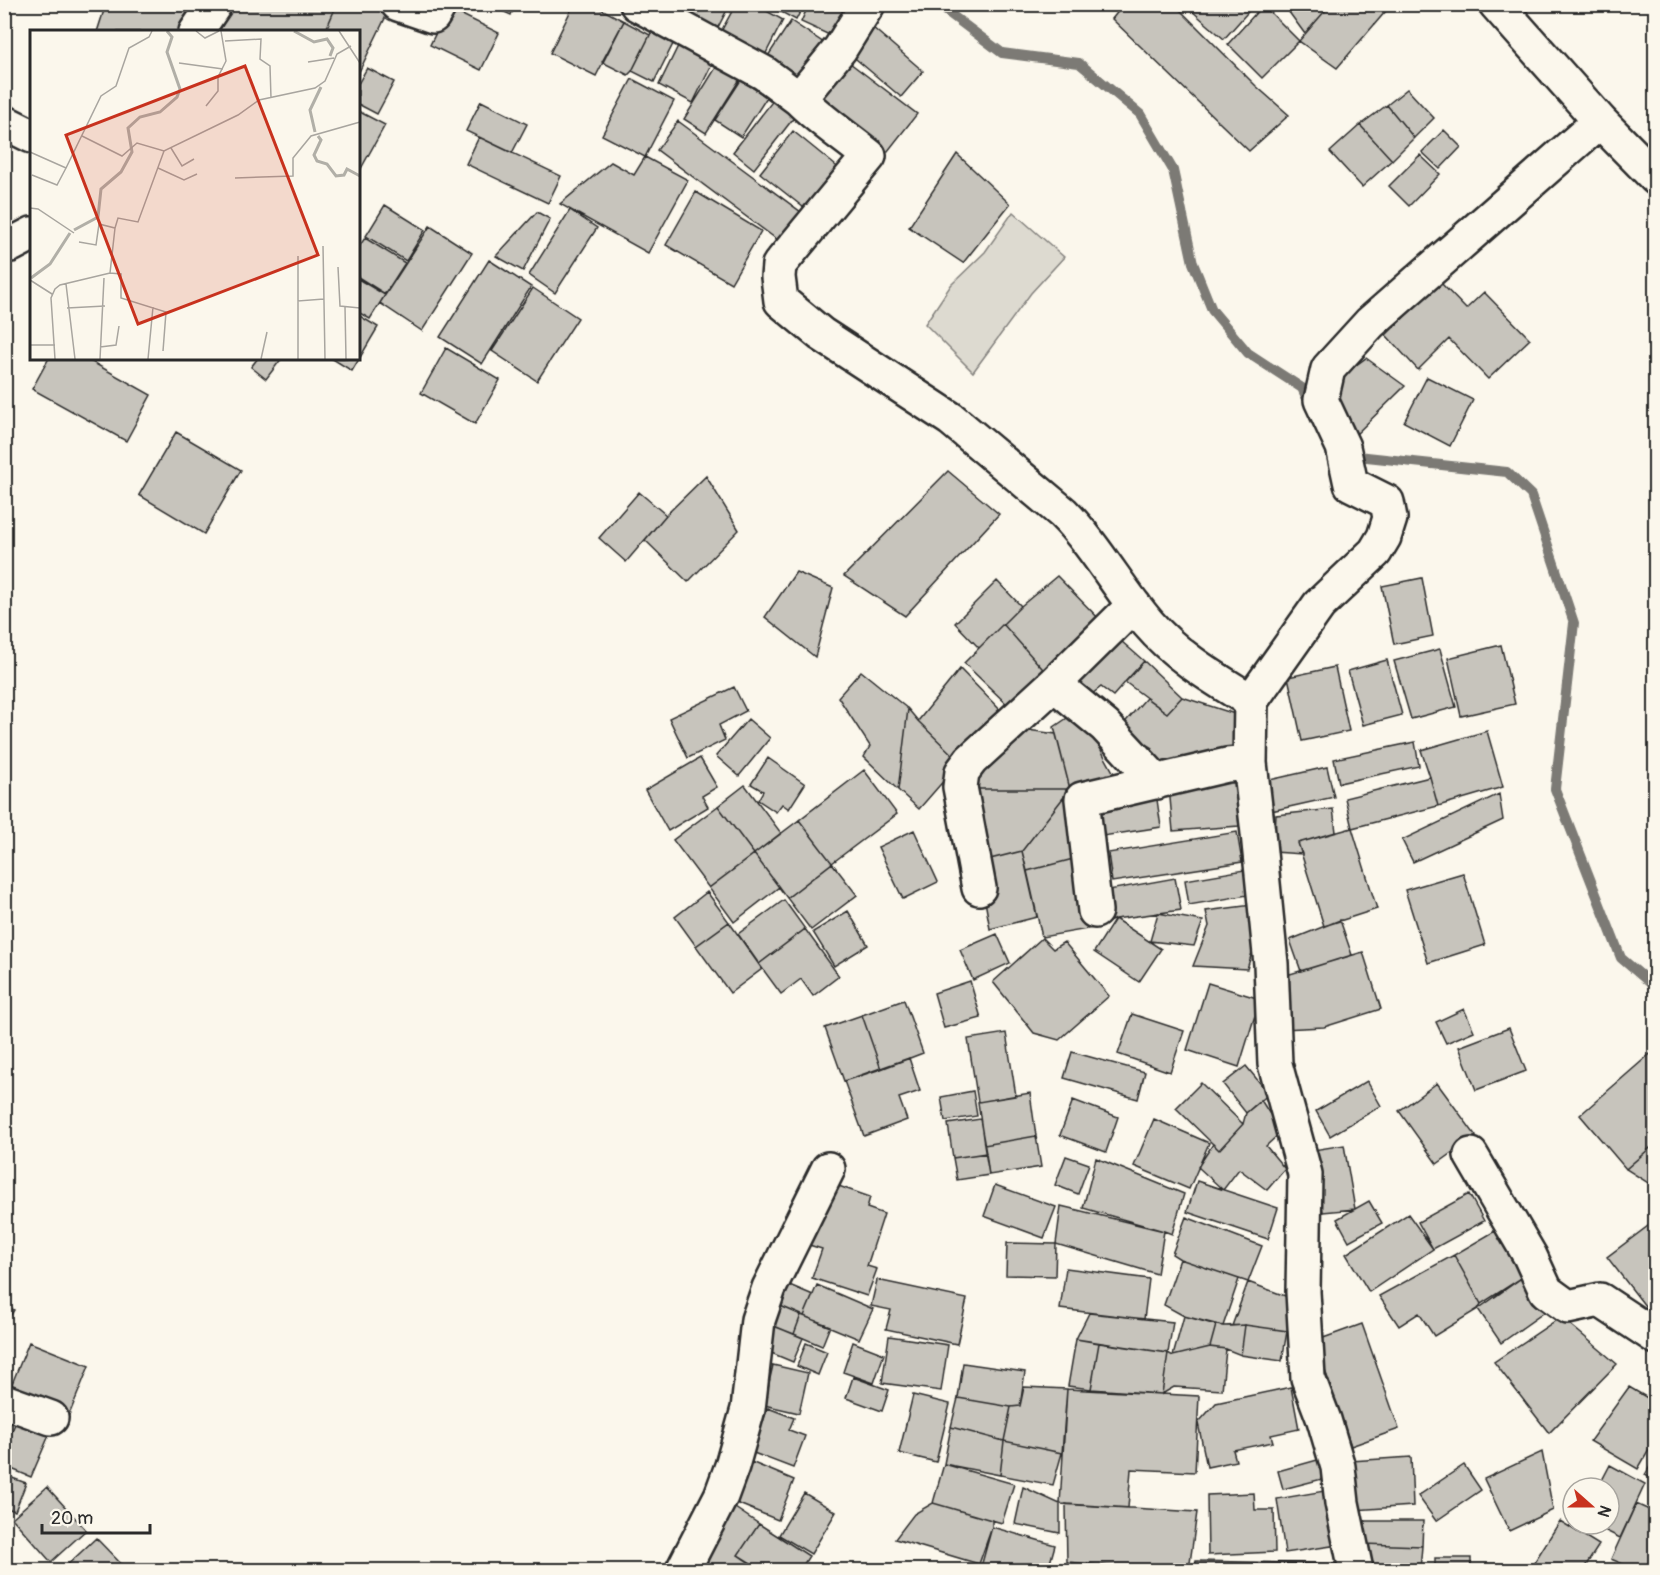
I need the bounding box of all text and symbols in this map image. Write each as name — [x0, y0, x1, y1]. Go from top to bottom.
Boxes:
inset map — [30, 30, 360, 360]
north arrow — [1561, 1476, 1621, 1536]
scale bar — [42, 1497, 150, 1535]
text: N — [1593, 1502, 1615, 1520]
text: 20 m — [51, 1507, 93, 1530]

